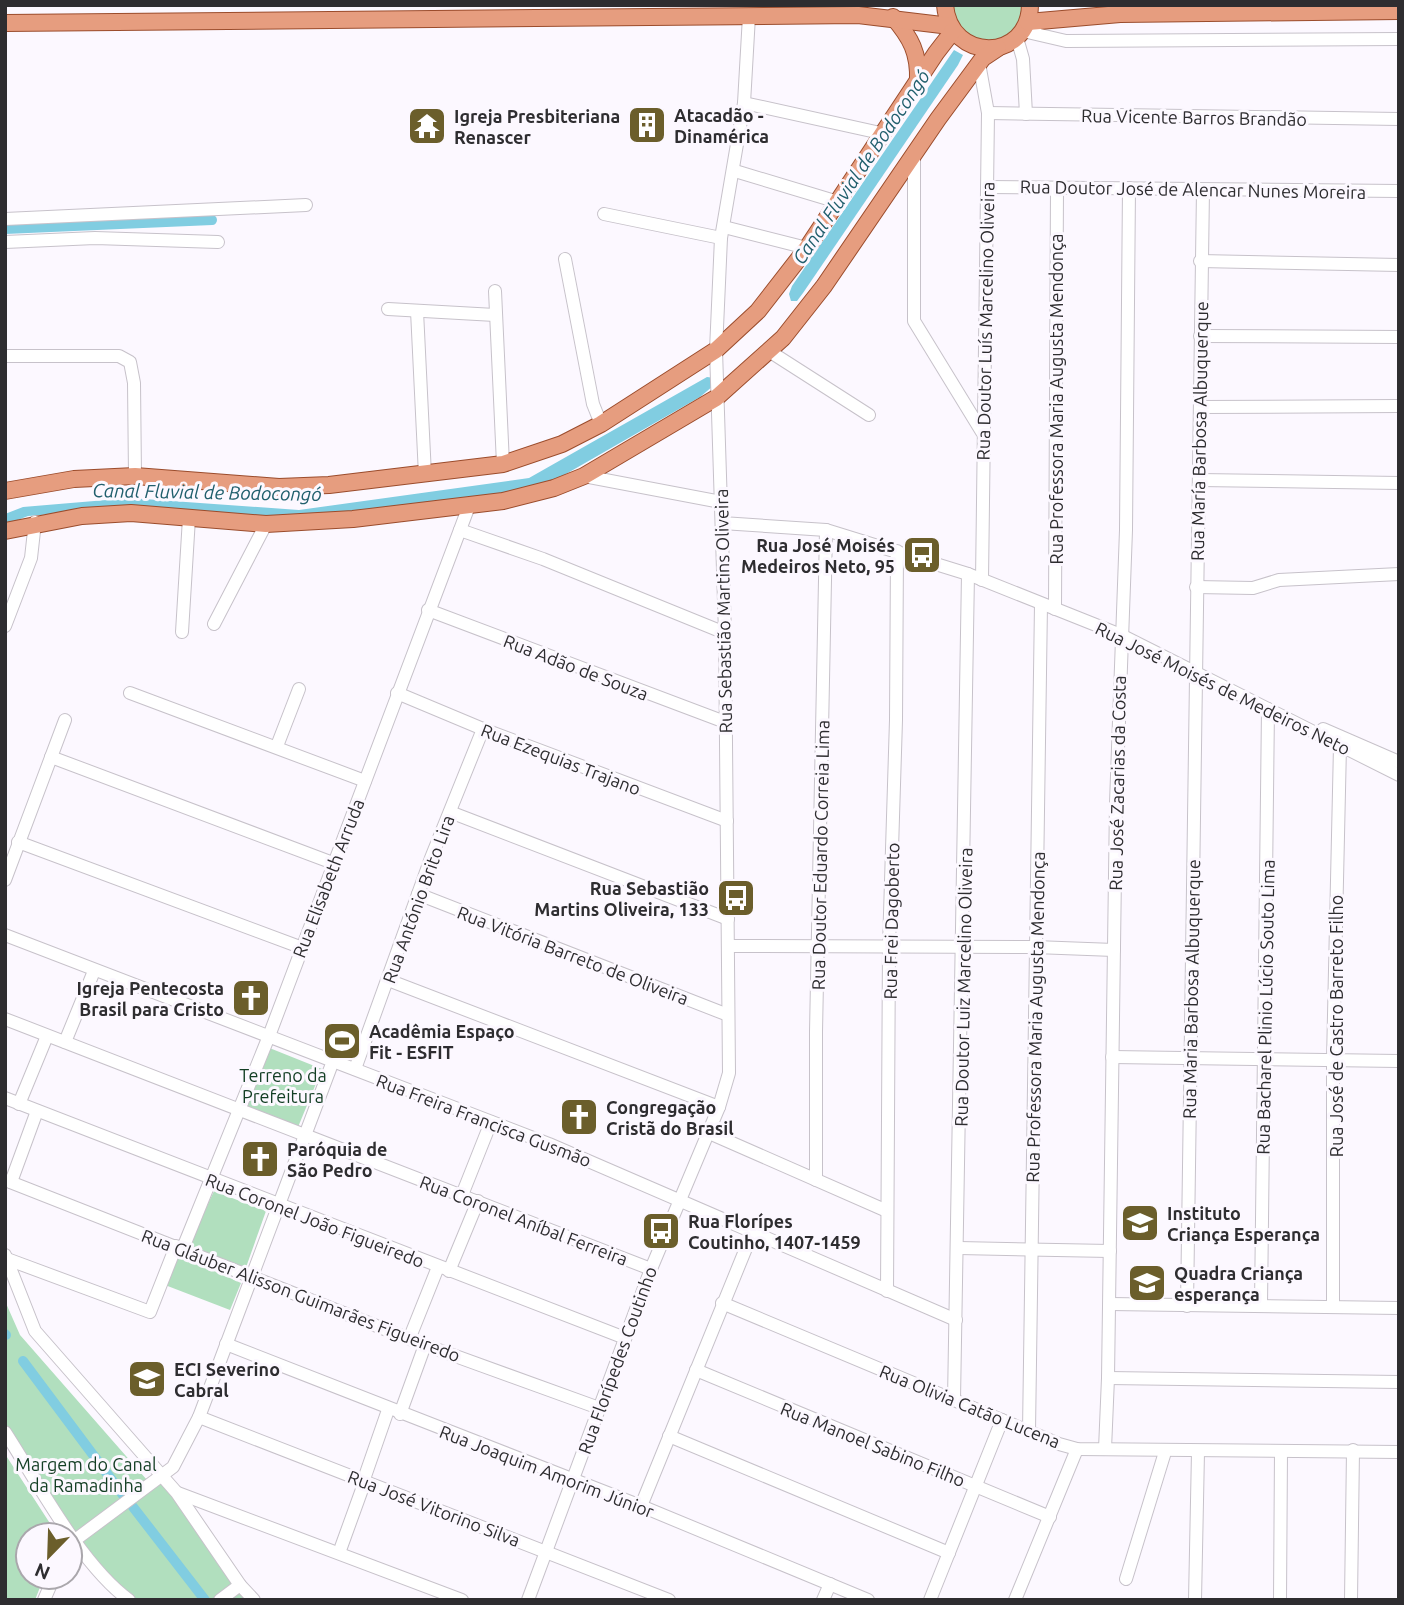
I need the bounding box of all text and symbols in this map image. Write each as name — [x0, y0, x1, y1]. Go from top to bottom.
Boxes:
water label: Canal Fluvial de Bodocongó — [788, 66, 934, 268]
building icon: Atacadão - Dinamérica — [626, 104, 668, 146]
temple icon: Igreja Presbiteriana Renascer — [406, 105, 448, 147]
place label: Atacadão - Dinamérica — [674, 105, 769, 146]
street label: Rua Vicente Barros Brandão — [1081, 105, 1307, 129]
place label: Igreja Presbiteriana Renascer — [454, 106, 620, 147]
street label: Rua Doutor José de Alencar Nunes Moreira — [1020, 176, 1366, 202]
street label: Rua Doutor Luís Marcelino Oliveira — [973, 181, 997, 461]
street label: Rua Professora Maria Augusta Mendonça — [1046, 233, 1066, 565]
street label: Rua María Barbosa Albuquerque — [1187, 301, 1211, 561]
water label: Canal Fluvial de Bodocongó — [92, 479, 322, 505]
street label: Rua Sebastião Martins Oliveira — [711, 488, 735, 734]
bus stop icon: Rua José Moisés Medeiros Neto, 95 — [901, 534, 943, 576]
place label: Rua José Moisés Medeiros Neto, 95 — [741, 535, 895, 576]
street label: Rua José Moisés de Medeiros Neto — [1092, 617, 1354, 759]
street label: Rua Adão de Souza — [501, 630, 651, 704]
street label: Rua José Zacarias da Costa — [1105, 675, 1129, 891]
street label: Rua Ezequias Trajano — [478, 719, 644, 799]
street label: Rua Doutor Eduardo Correia Lima — [808, 720, 832, 990]
street label: Rua Elisabeth Arruda — [288, 796, 368, 960]
street label: Rua António Brito Lira — [378, 812, 458, 986]
street label: Rua Frei Dagoberto — [880, 842, 902, 1000]
street label: Rua Doutor Luiz Marcelino Oliveira — [951, 847, 975, 1127]
street label: Rua Professora Maria Augusta Mendonça — [1022, 851, 1048, 1183]
street label: Rua Maria Barbosa Albuquerque — [1179, 859, 1203, 1119]
street label: Rua Bacharel Plinio Lúcio Souto Lima — [1252, 859, 1278, 1155]
bus stop icon: Rua Sebastião Martins Oliveira, 133 — [715, 877, 757, 919]
place label: Rua Sebastião Martins Oliveira, 133 — [534, 878, 709, 919]
street label: Rua José de Castro Barreto Filho — [1326, 895, 1346, 1157]
street label: Rua Vitória Barreto de Oliveira — [455, 902, 691, 1008]
church icon: Igreja Pentecosta Brasil para Cristo — [230, 977, 272, 1019]
place label: Igreja Pentecosta Brasil para Cristo — [76, 978, 224, 1019]
sports icon: Acadêmia Espaço Fit - ESFIT — [321, 1020, 363, 1062]
place label: Acadêmia Espaço Fit - ESFIT — [369, 1021, 515, 1062]
park label: Terreno da Prefeitura — [239, 1065, 327, 1106]
street label: Rua Freira Francisca Gusmão — [374, 1070, 594, 1170]
church icon: Congregação Cristã do Brasil — [558, 1096, 600, 1138]
place label: Congregação Cristã do Brasil — [606, 1097, 734, 1138]
church icon: Paróquia de São Pedro — [239, 1138, 281, 1180]
place label: Paróquia de São Pedro — [287, 1139, 387, 1180]
street label: Rua Coronel João Figueiredo — [203, 1169, 427, 1271]
street label: Rua Coronel Aníbal Ferreira — [417, 1171, 631, 1269]
school or university icon: Instituto Criança Esperança — [1119, 1202, 1161, 1244]
place label: Instituto Criança Esperança — [1167, 1203, 1320, 1245]
bus stop icon: Rua Florípes Coutinho, 1407-1459 — [640, 1210, 682, 1252]
place label: Rua Florípes Coutinho, 1407-1459 — [688, 1211, 861, 1252]
street label: Rua Gláuber Alisson Guimarães Figueiredo — [139, 1225, 463, 1365]
school or university icon: Quadra Criança esperança — [1126, 1262, 1168, 1304]
place label: Quadra Criança esperança — [1174, 1263, 1303, 1305]
street label: Rua Florípedes Coutinho — [574, 1264, 660, 1456]
school or university icon: ECI Severino Cabral — [126, 1358, 168, 1400]
place label: ECI Severino Cabral — [174, 1359, 280, 1400]
street label: Rua Olivia Catão Lucena — [877, 1361, 1063, 1451]
street label: Rua Manoel Sabino Filho — [778, 1398, 968, 1490]
street label: Rua Joaquim Amorim Júnior — [437, 1421, 657, 1521]
park label: Margem do Canal da Ramadinha — [15, 1454, 157, 1495]
street label: Rua José Vitorino Silva — [345, 1466, 523, 1550]
north arrow — [14, 1521, 84, 1591]
text: N — [32, 1559, 53, 1585]

